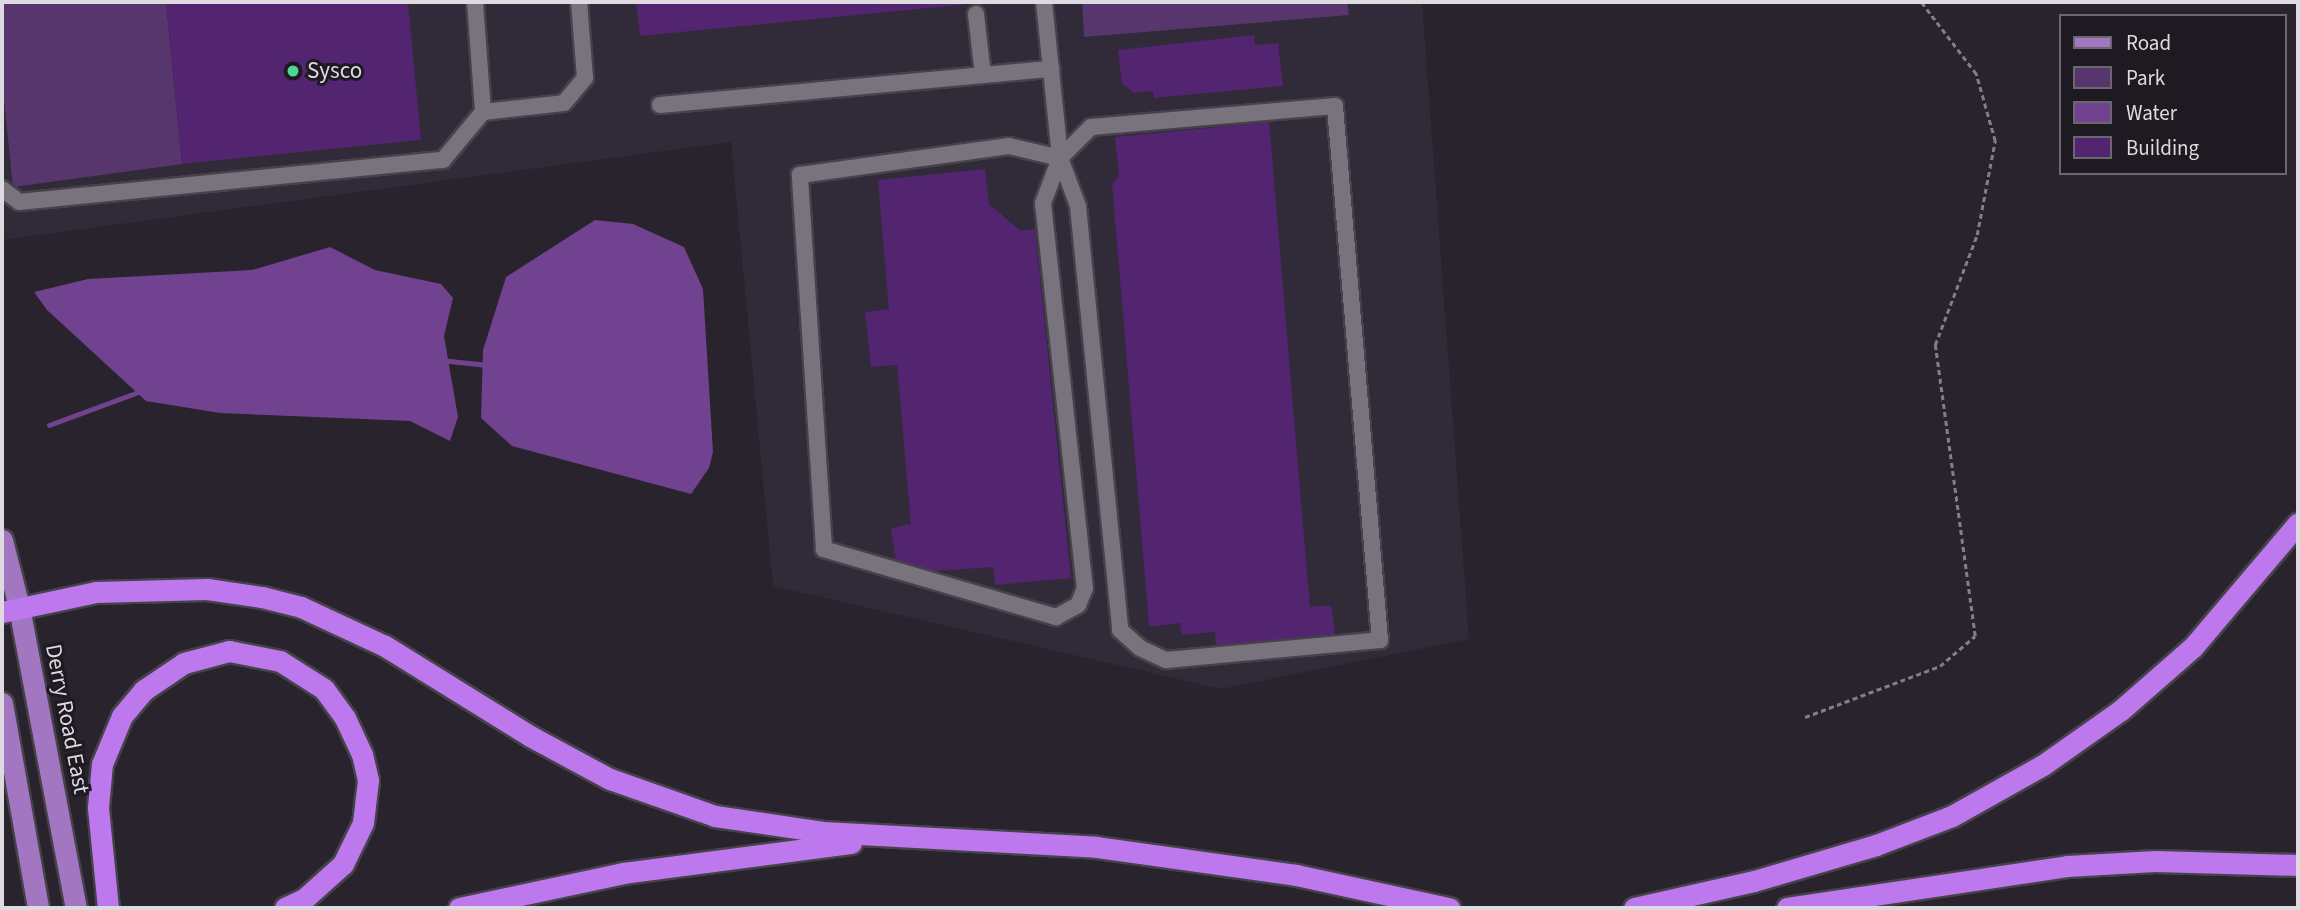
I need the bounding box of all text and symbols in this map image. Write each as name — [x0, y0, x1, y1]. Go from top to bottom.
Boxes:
legend — [2058, 14, 2286, 175]
text: Road — [2126, 28, 2171, 58]
place label: Sysco — [307, 57, 362, 85]
marker: Sysco — [285, 63, 301, 79]
text: Park — [2126, 63, 2165, 93]
text: Water — [2126, 98, 2177, 128]
text: Building — [2126, 133, 2199, 163]
street label: Derry Road East — [39, 642, 95, 796]

